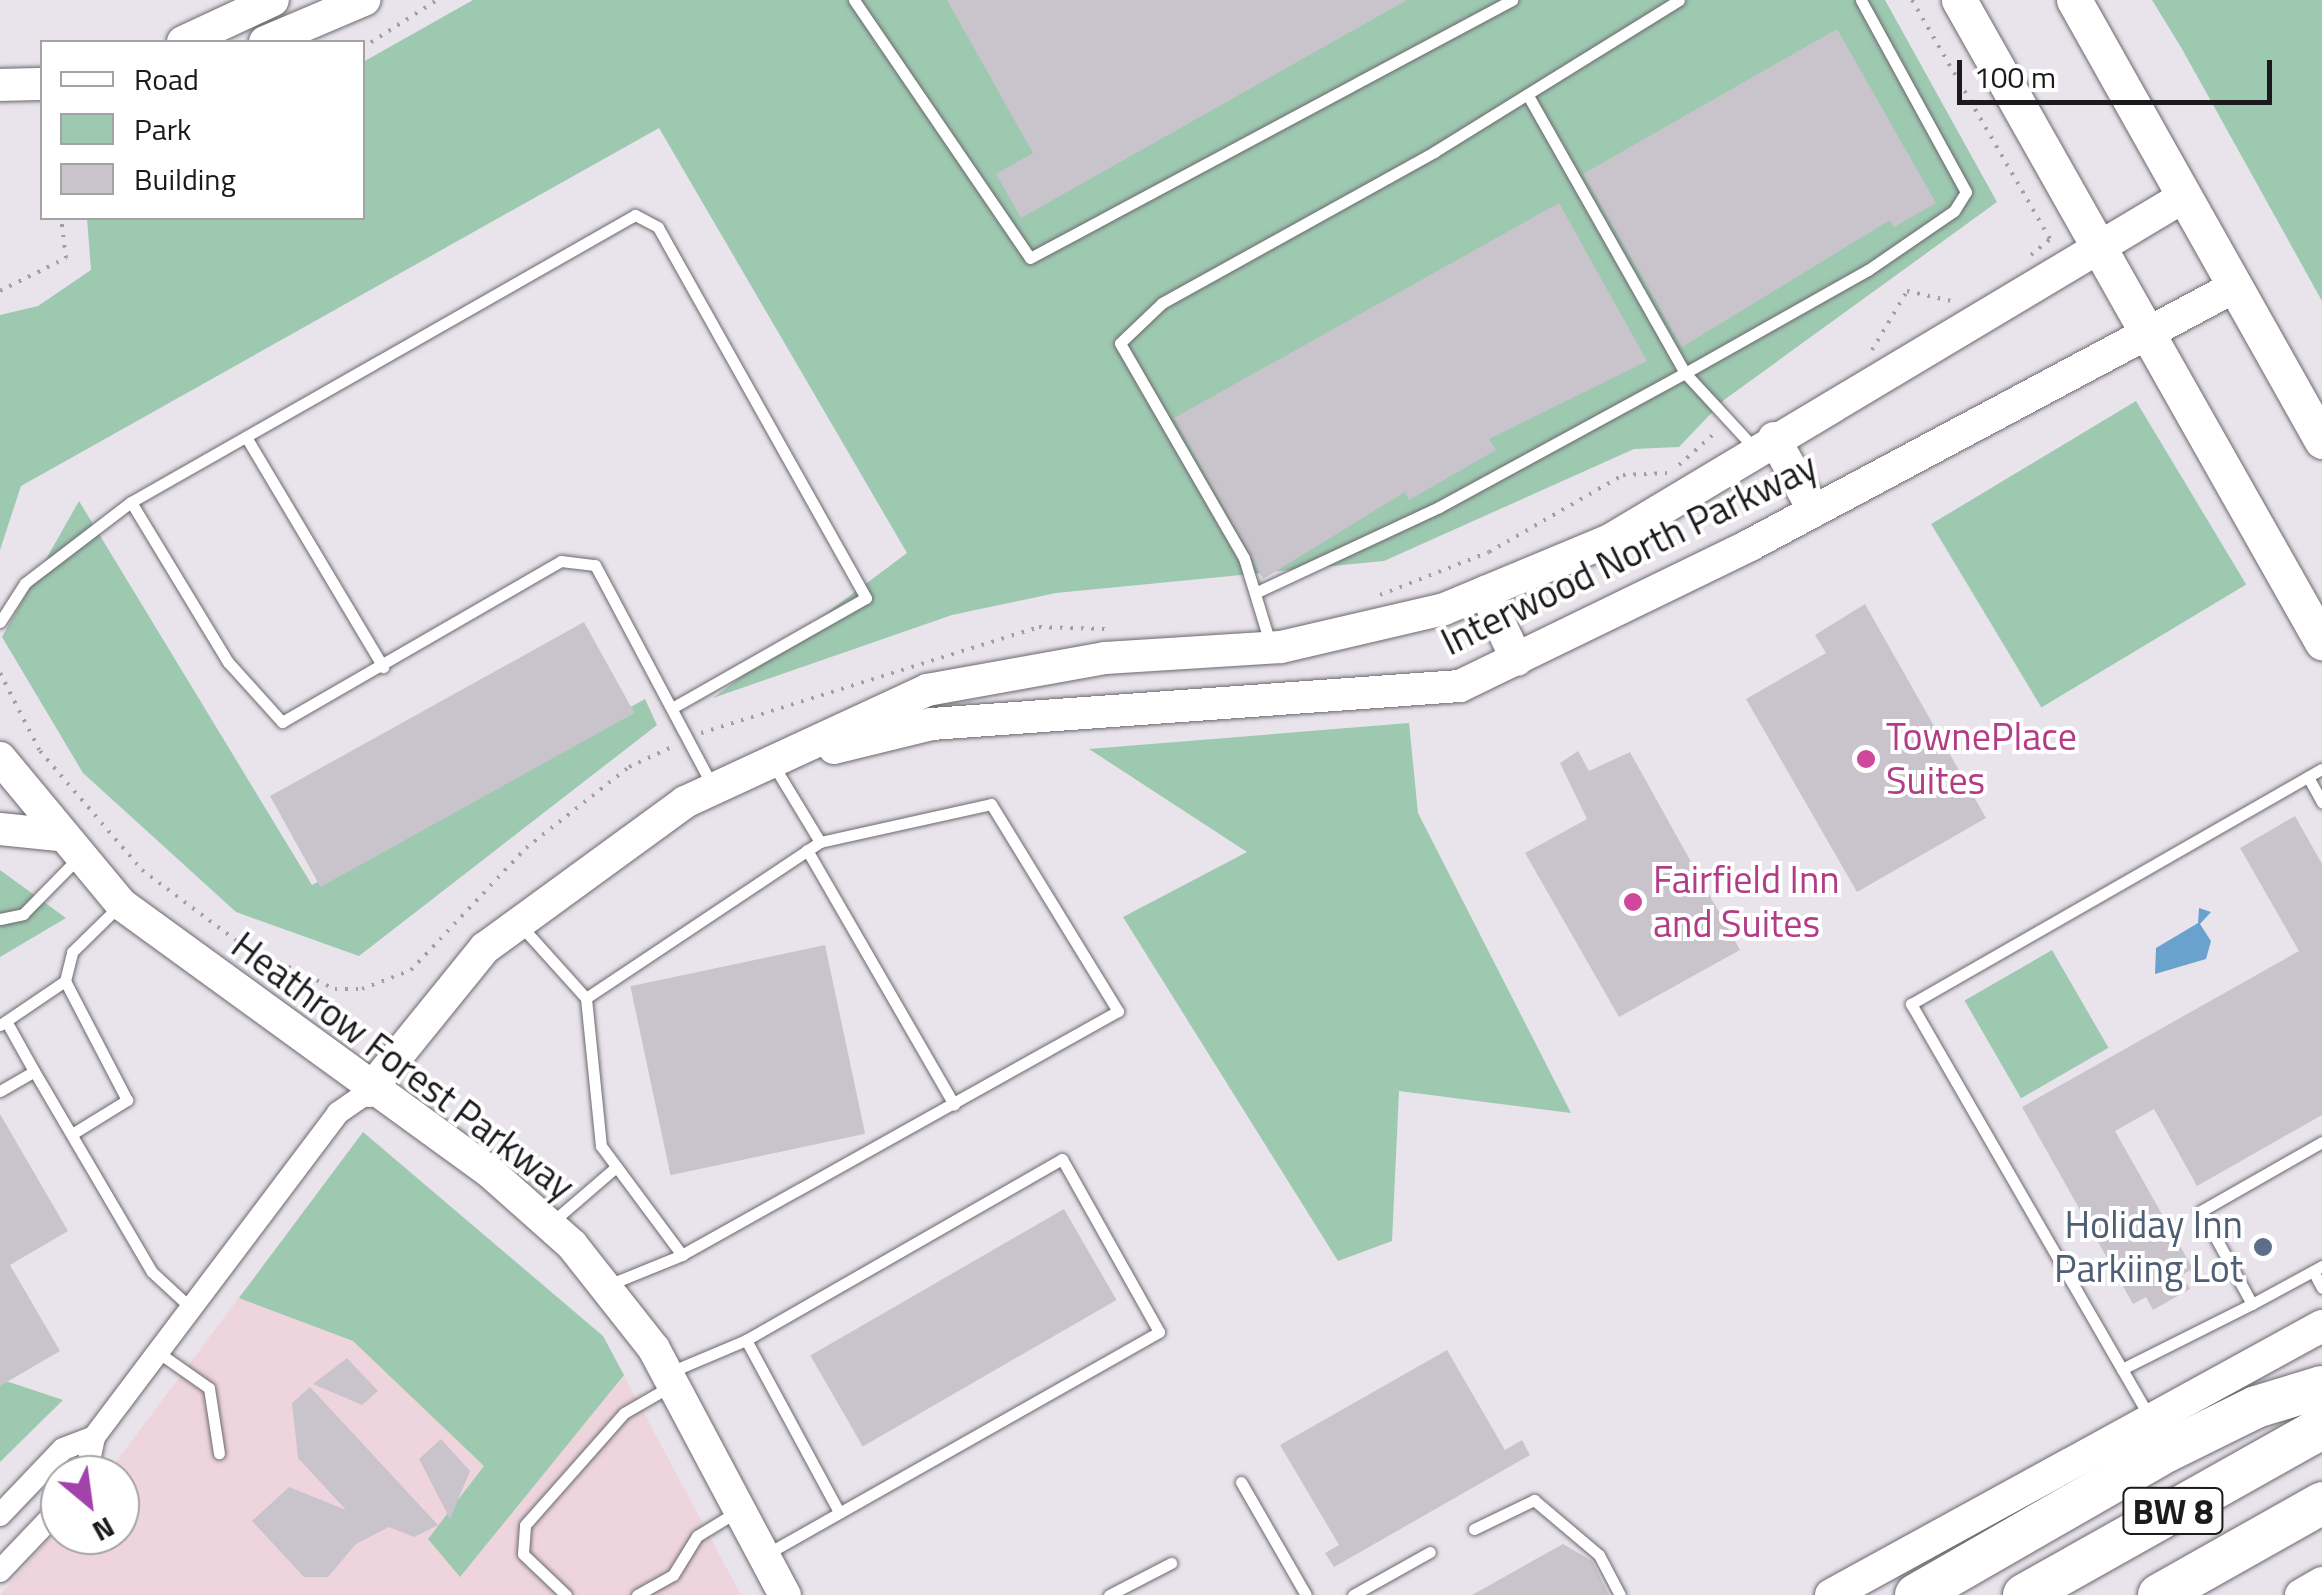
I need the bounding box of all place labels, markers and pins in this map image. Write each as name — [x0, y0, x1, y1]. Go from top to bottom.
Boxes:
place label: TownePlace Suites — [1886, 714, 2077, 804]
marker: TownePlace Suites — [1855, 748, 1877, 770]
place label: Fairfield Inn and Suites — [1653, 857, 1840, 946]
marker: Fairfield Inn and Suites — [1622, 891, 1644, 913]
place label: Holiday Inn Parkiing Lot — [2054, 1202, 2243, 1292]
marker: Holiday Inn Parkiing Lot — [2252, 1236, 2274, 1258]

